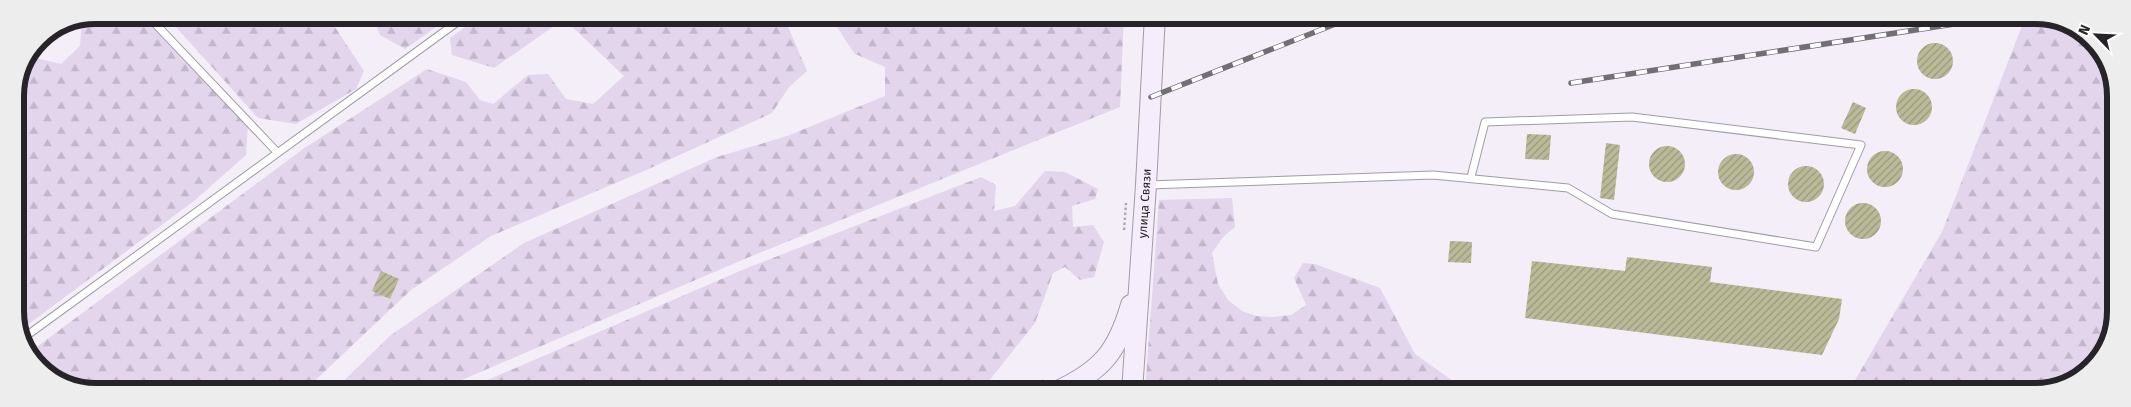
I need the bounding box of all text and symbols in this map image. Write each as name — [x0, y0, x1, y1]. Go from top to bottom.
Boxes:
north arrow — [2071, 10, 2121, 60]
text: N — [2075, 22, 2094, 38]
street label: улица Связи — [1135, 168, 1154, 239]

